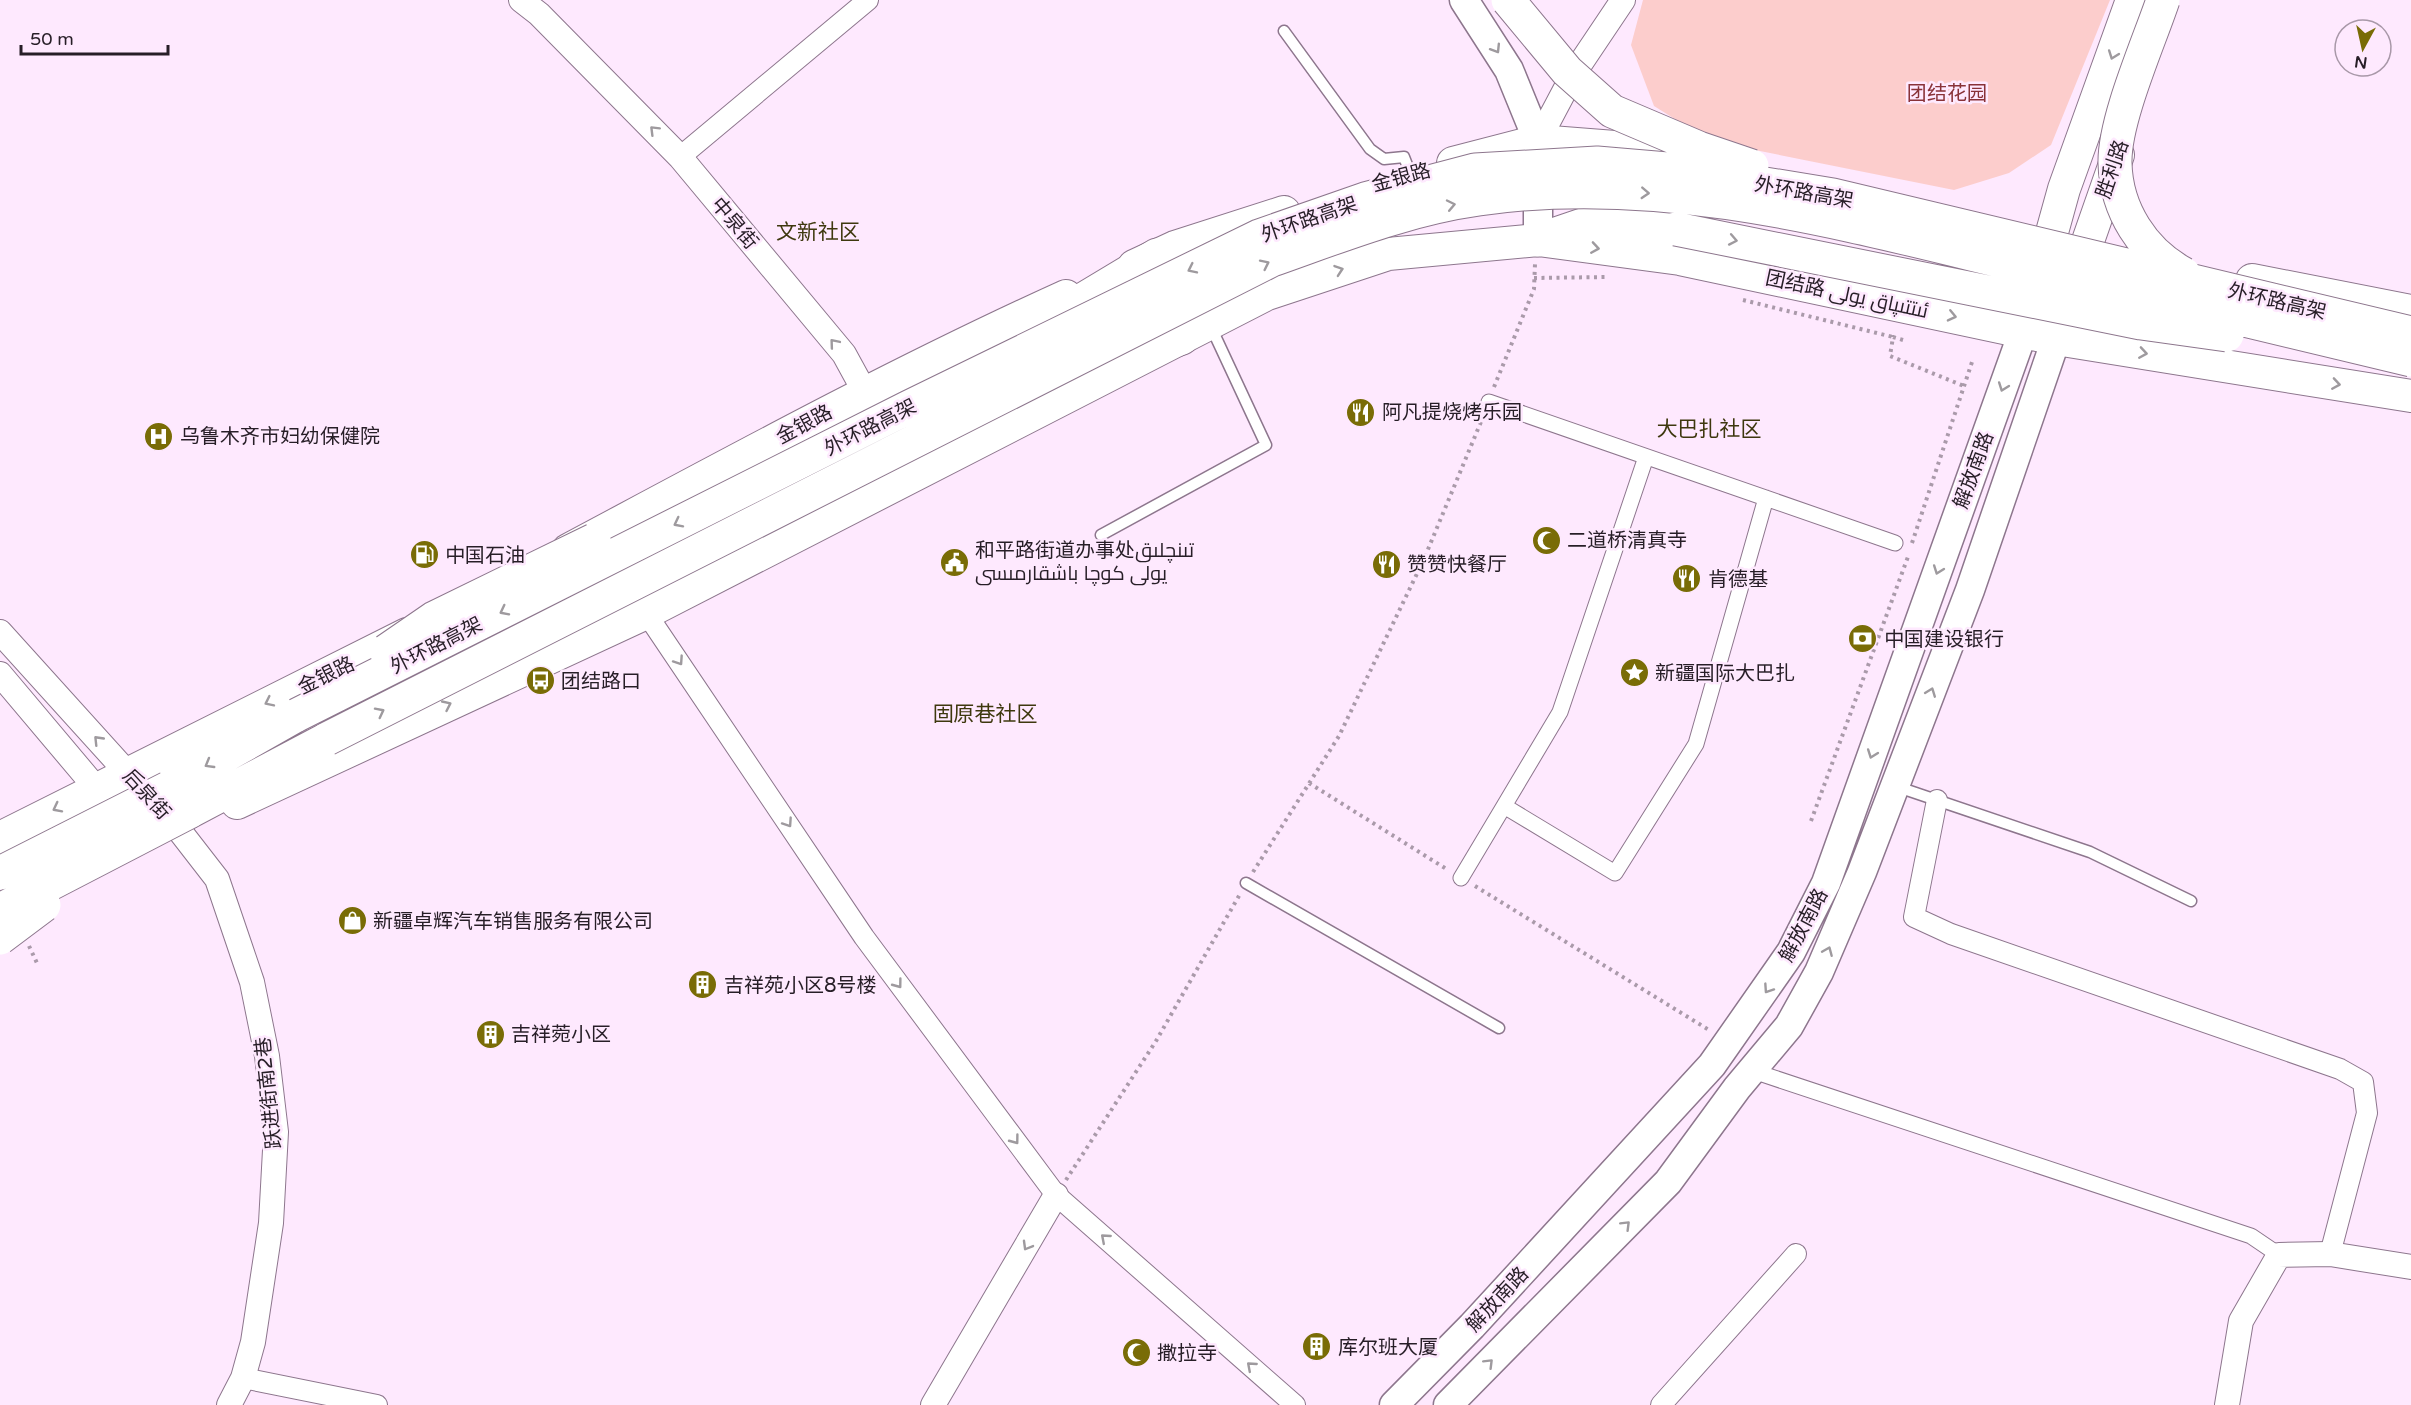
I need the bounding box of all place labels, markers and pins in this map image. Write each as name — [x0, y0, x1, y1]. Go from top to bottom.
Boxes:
restaurant icon: 阿凡提烧烤乐园 — [1345, 396, 1377, 428]
place label: 阿凡提烧烤乐园 — [1382, 401, 1522, 425]
hospital icon: 乌鲁木齐市妇幼保健院 — [143, 420, 175, 452]
place label: 乌鲁木齐市妇幼保健院 — [180, 425, 380, 449]
mosque icon: 二道桥清真寺 — [1530, 524, 1562, 556]
place label: 二道桥清真寺 — [1567, 529, 1687, 553]
fuel station icon: 中国石油 — [408, 539, 440, 571]
place label: 和平路街道办事处تىنچلىق يولى كوچا باشقارمىسى — [975, 539, 1195, 586]
place label: 中国石油 — [445, 544, 525, 568]
public building icon: 和平路街道办事处تىنچلىق يولى كوچا باشقارمىسى — [938, 546, 970, 578]
restaurant icon: 赞赞快餐厅 — [1370, 548, 1402, 580]
place label: 赞赞快餐厅 — [1407, 553, 1507, 577]
restaurant icon: 肯德基 — [1671, 563, 1703, 595]
place label: 肯德基 — [1708, 568, 1768, 592]
bank icon: 中国建设银行 — [1847, 623, 1879, 655]
place label: 中国建设银行 — [1884, 628, 2004, 652]
place icon: 新疆国际大巴扎 — [1618, 657, 1650, 689]
place label: 新疆国际大巴扎 — [1655, 662, 1795, 686]
bus stop icon: 团结路口 — [524, 665, 556, 697]
place label: 团结路口 — [561, 670, 641, 694]
shop icon: 新疆卓辉汽车销售服务有限公司 — [336, 905, 368, 937]
place label: 新疆卓辉汽车销售服务有限公司 — [373, 910, 653, 934]
building icon: 吉祥苑小区8号楼 — [687, 969, 719, 1001]
place label: 吉祥苑小区8号楼 — [724, 974, 877, 998]
building icon: 吉祥菀小区 — [474, 1018, 506, 1050]
place label: 吉祥菀小区 — [511, 1023, 611, 1047]
building icon: 库尔班大厦 — [1301, 1331, 1333, 1363]
place label: 库尔班大厦 — [1338, 1336, 1438, 1360]
mosque icon: 撒拉寺 — [1120, 1337, 1152, 1369]
place label: 撒拉寺 — [1157, 1342, 1217, 1366]

